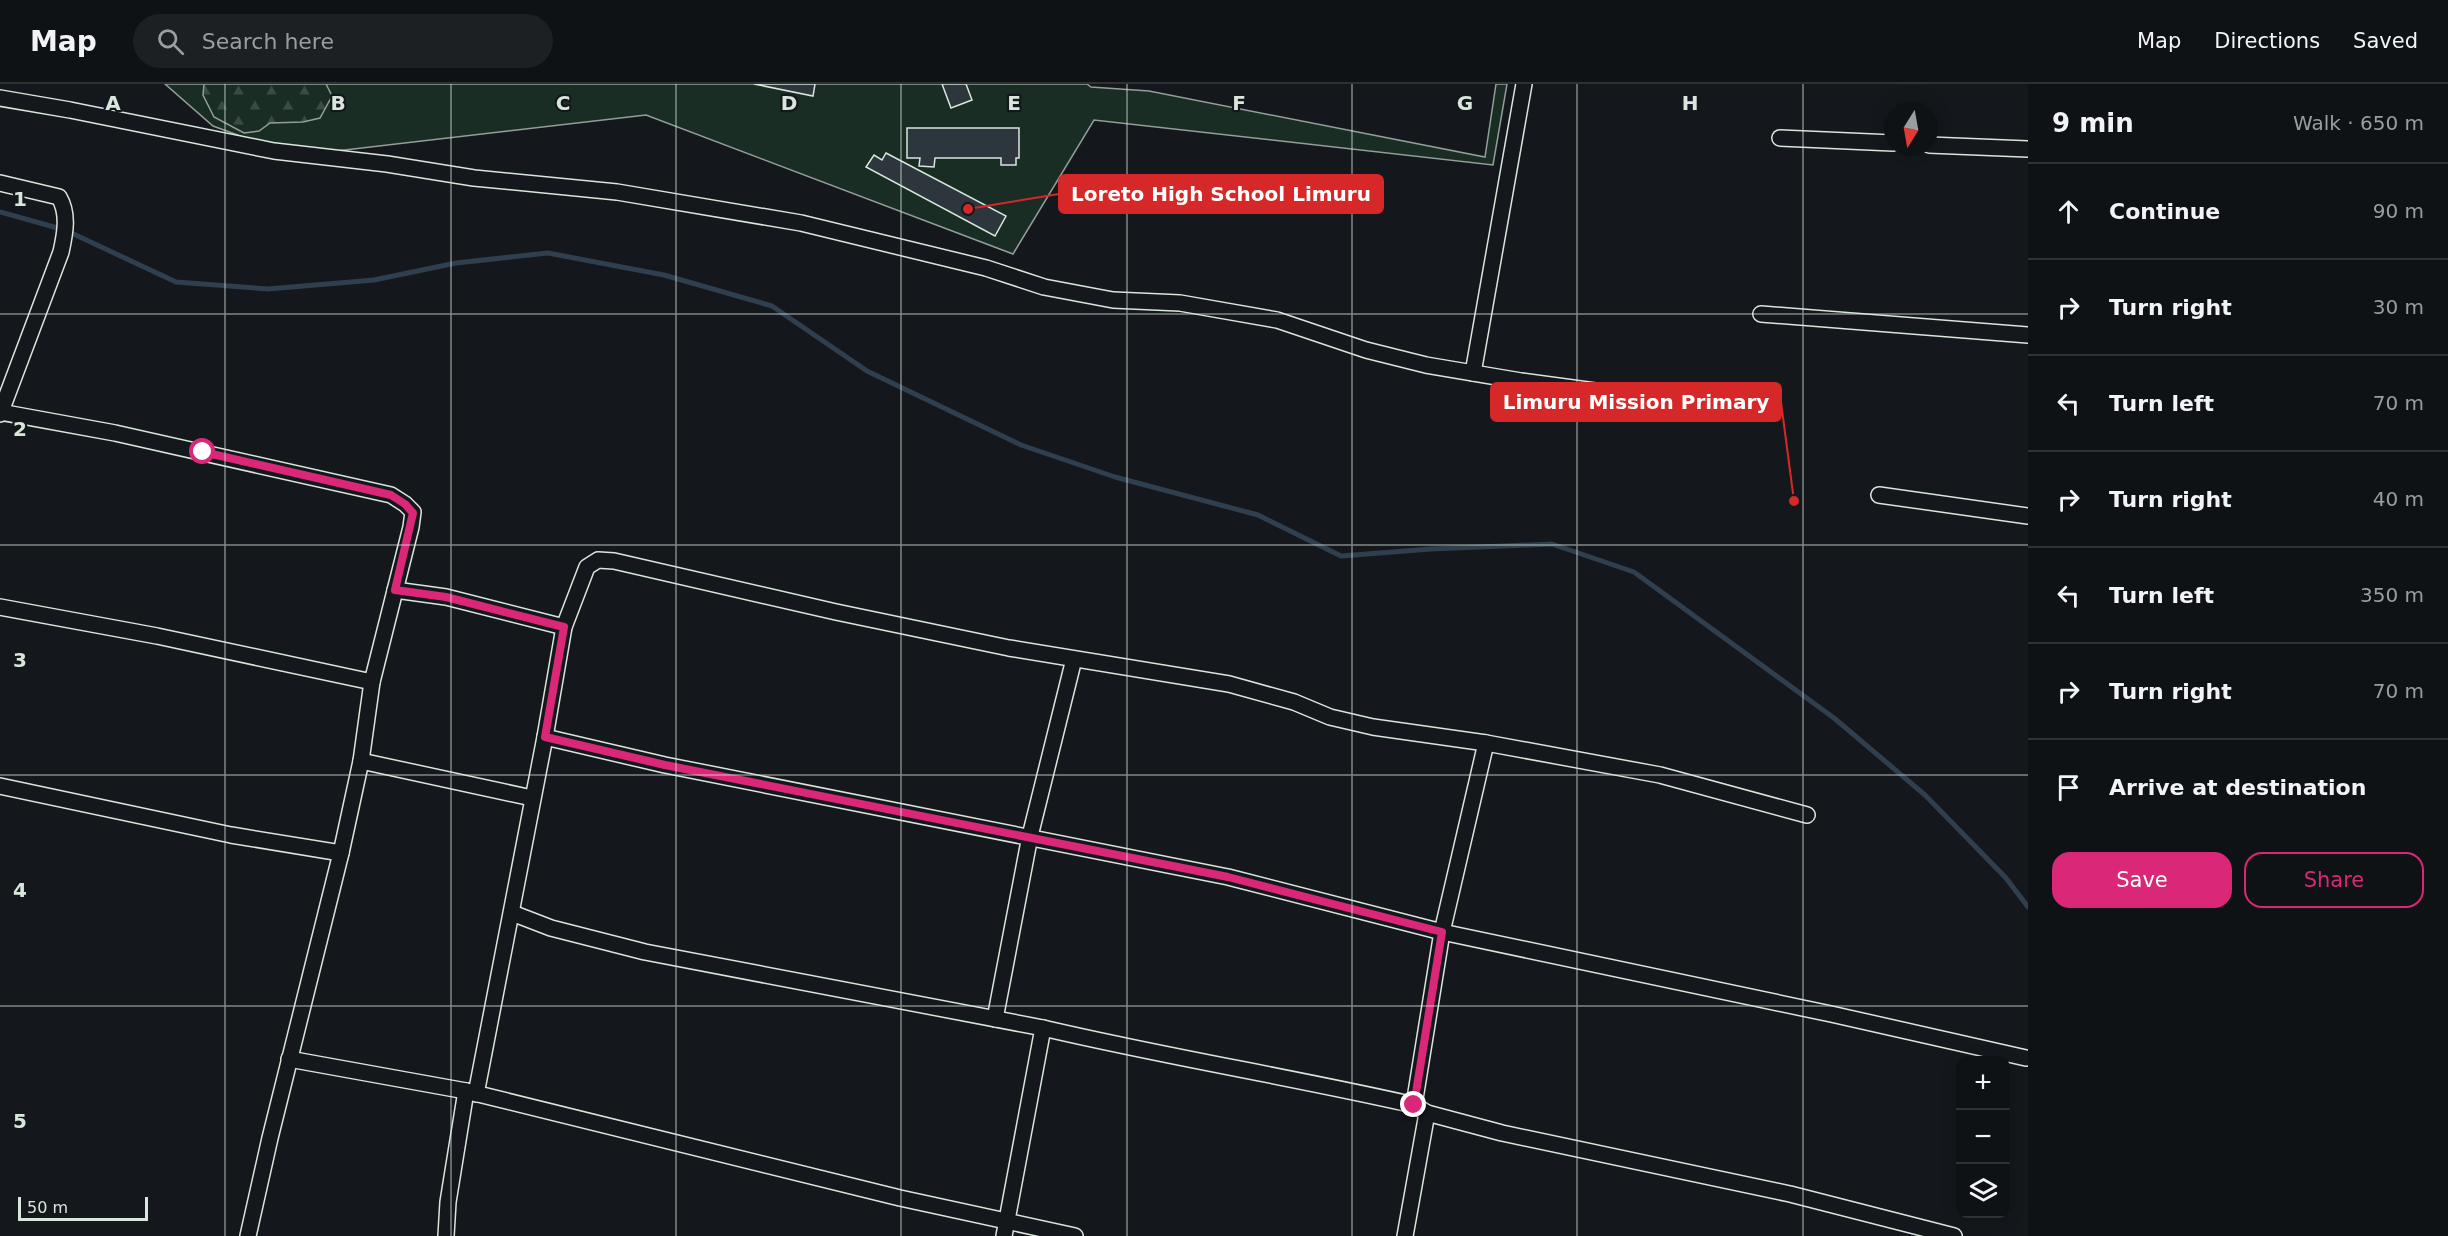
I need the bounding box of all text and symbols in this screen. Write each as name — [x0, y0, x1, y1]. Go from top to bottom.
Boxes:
search box — [133, 14, 553, 68]
text: Map — [30, 25, 97, 58]
icon: search — [154, 25, 187, 58]
text: Search here — [202, 29, 334, 54]
text: Map — [2137, 29, 2181, 53]
text: Directions — [2214, 29, 2320, 53]
text: Saved — [2353, 29, 2418, 53]
text: A — [105, 91, 121, 115]
text: B — [330, 91, 346, 115]
text: C — [556, 91, 570, 115]
text: D — [781, 91, 797, 115]
text: E — [1007, 91, 1021, 115]
text: F — [1232, 91, 1246, 115]
text: G — [1457, 91, 1473, 115]
text: H — [1682, 91, 1698, 115]
north arrow — [1884, 102, 1938, 156]
text: 9 min — [2052, 108, 2134, 138]
text: Walk · 650 m — [2293, 111, 2424, 135]
callout: Loreto High School Limuru — [1059, 175, 1383, 213]
text: Loreto High School Limuru — [1071, 182, 1371, 206]
text: 1 — [13, 187, 27, 211]
icon: ahead — [2052, 195, 2085, 228]
text: Continue — [2109, 199, 2220, 224]
text: 90 m — [2373, 199, 2424, 223]
icon: right — [2052, 291, 2085, 324]
text: Turn right — [2109, 295, 2232, 320]
text: 30 m — [2373, 295, 2424, 319]
callout: Limuru Mission Primary — [1491, 383, 1781, 421]
icon: left — [2052, 387, 2085, 420]
text: Limuru Mission Primary — [1503, 390, 1769, 414]
text: Turn left — [2109, 391, 2214, 416]
text: 70 m — [2373, 391, 2424, 415]
text: 2 — [13, 417, 27, 441]
route start — [189, 438, 215, 464]
icon: right — [2052, 483, 2085, 516]
text: Turn right — [2109, 487, 2232, 512]
text: 40 m — [2373, 487, 2424, 511]
icon: left — [2052, 579, 2085, 612]
text: Turn left — [2109, 583, 2214, 608]
text: 350 m — [2360, 583, 2424, 607]
text: 3 — [13, 648, 27, 672]
icon: right — [2052, 675, 2085, 708]
text: Turn right — [2109, 679, 2232, 704]
text: 70 m — [2373, 679, 2424, 703]
icon: arrive — [2052, 771, 2085, 804]
text: Arrive at destination — [2109, 775, 2366, 800]
button: Save — [2052, 852, 2232, 908]
button: Share — [2244, 852, 2424, 908]
text: 4 — [13, 878, 27, 902]
map controls — [1956, 1056, 2010, 1218]
button: + — [1956, 1056, 2010, 1110]
route end — [1400, 1091, 1426, 1117]
text: 5 — [13, 1109, 27, 1133]
button: − — [1956, 1110, 2010, 1164]
button: layers — [1956, 1164, 2010, 1218]
scale bar — [18, 1194, 148, 1222]
text: 50 m — [27, 1198, 68, 1217]

